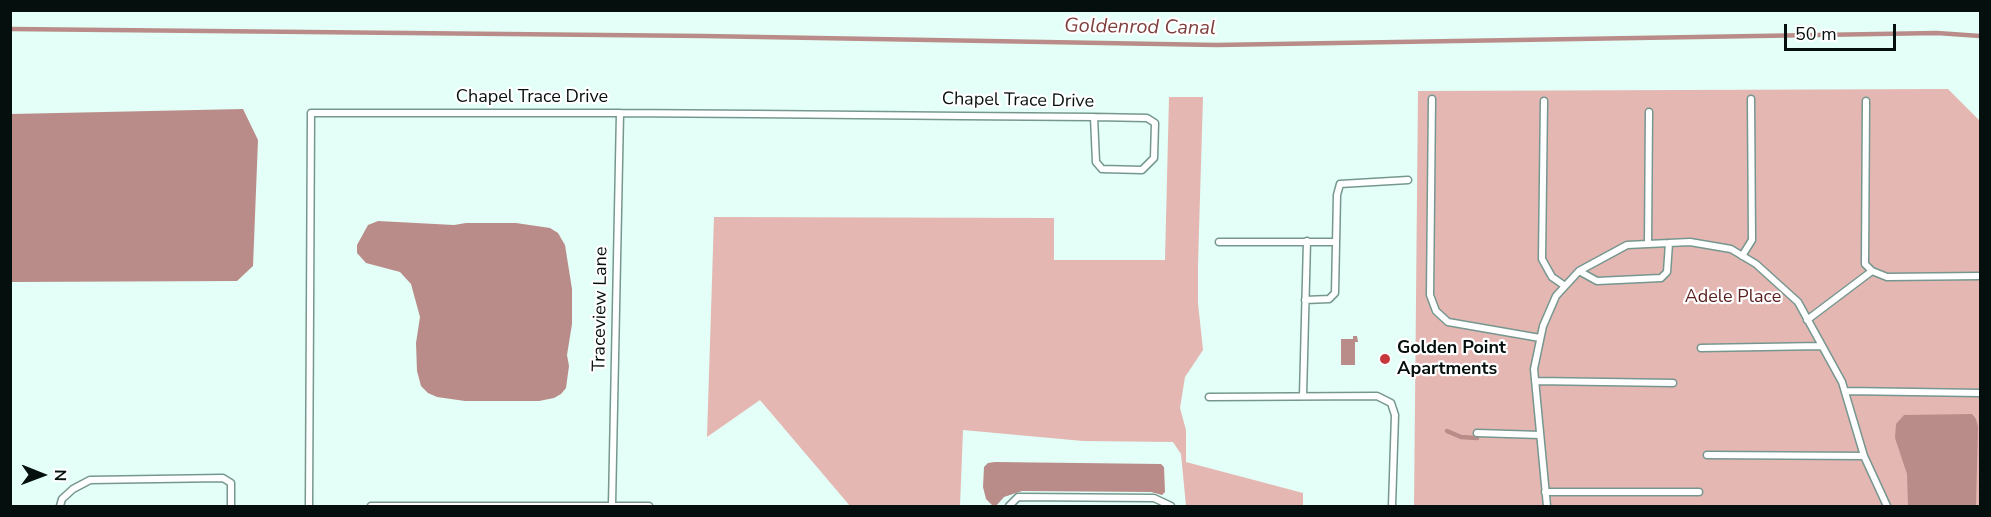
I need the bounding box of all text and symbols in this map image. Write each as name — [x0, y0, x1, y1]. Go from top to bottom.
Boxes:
scale bar — [1787, 12, 1900, 50]
water label: Goldenrod Canal — [1064, 15, 1216, 41]
text: 50 m — [1795, 22, 1837, 46]
street label: Chapel Trace Drive — [456, 87, 608, 109]
street label: Chapel Trace Drive — [942, 89, 1094, 113]
street label: Traceview Lane — [589, 246, 613, 372]
park label: Adele Place — [1685, 287, 1781, 309]
place label: Golden Point Apartments — [1397, 338, 1506, 380]
marker: Golden Point Apartments — [1378, 352, 1392, 366]
north arrow — [12, 445, 72, 505]
text: N — [49, 469, 71, 481]

